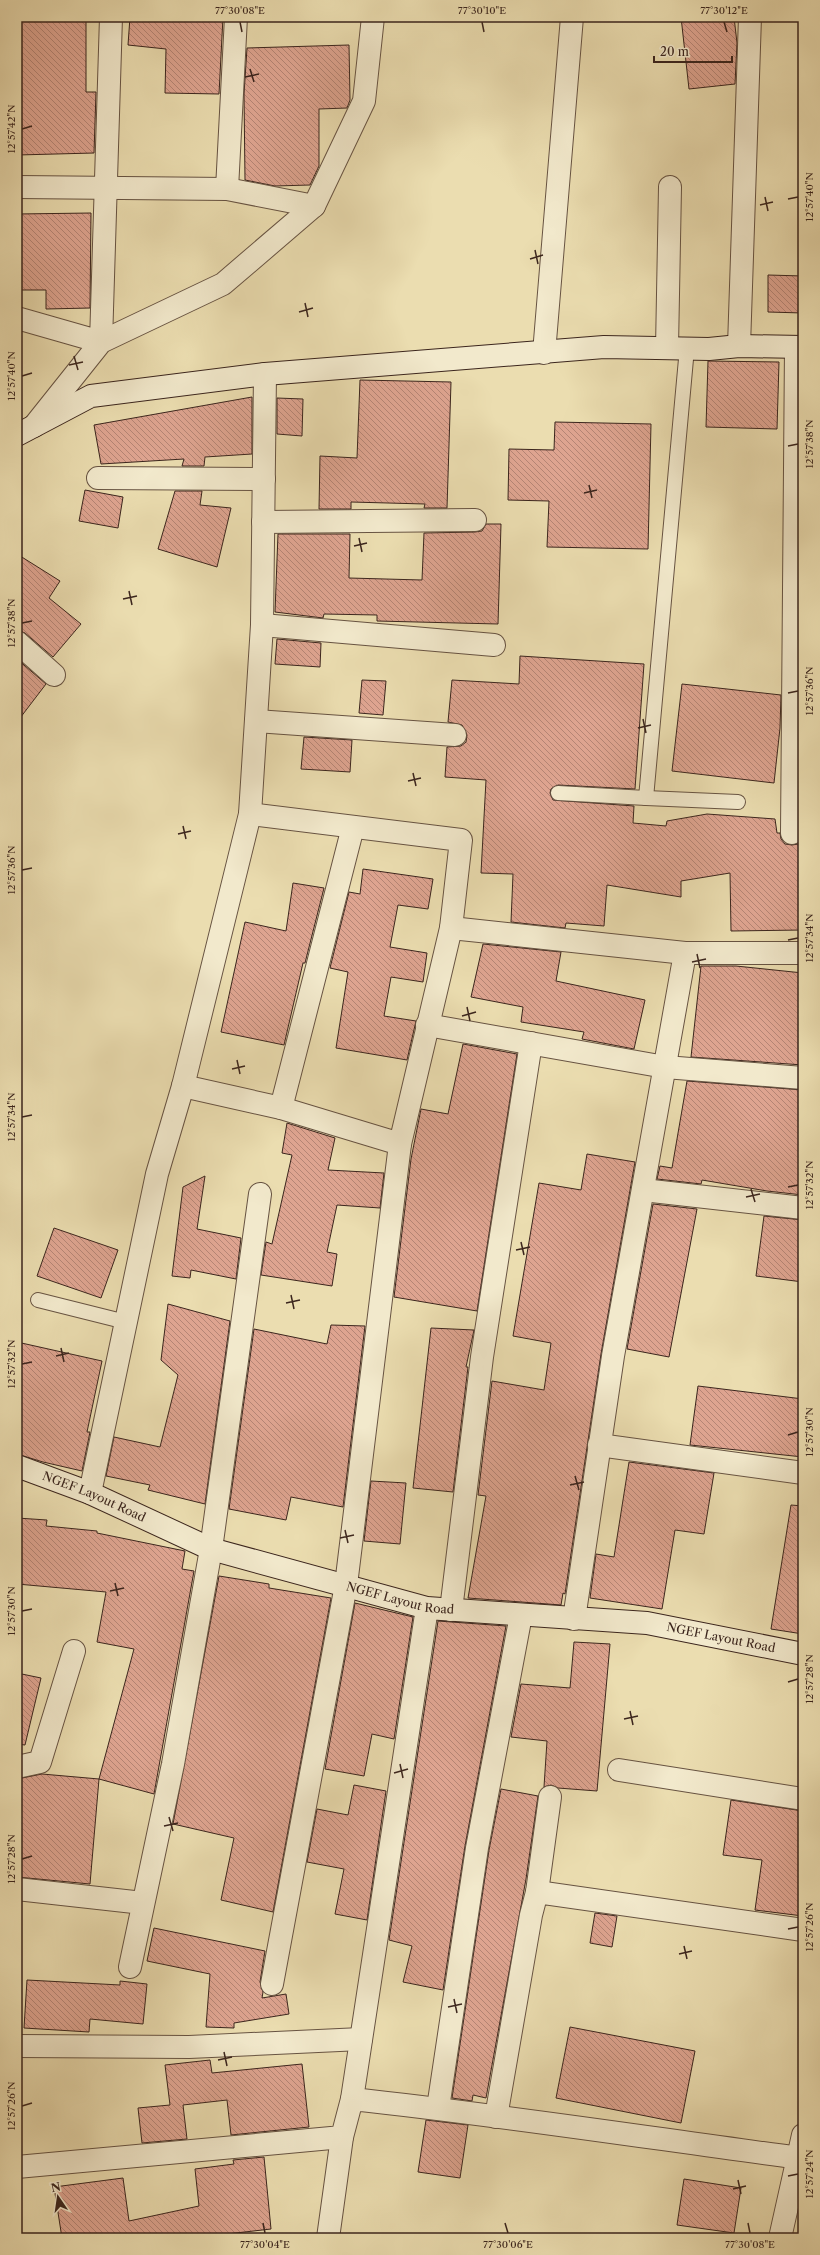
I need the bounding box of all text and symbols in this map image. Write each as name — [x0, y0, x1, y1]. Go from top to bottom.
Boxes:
text: 77°30'08"E — [215, 4, 265, 17]
text: 77°30'10"E — [458, 4, 506, 17]
text: 77°30'12"E — [700, 4, 748, 17]
scale bar — [654, 38, 732, 64]
text: 20 m — [660, 44, 689, 59]
text: 12°57'42"N — [5, 105, 18, 153]
text: 12°57'40"N — [803, 172, 816, 222]
text: 12°57'40"N — [5, 351, 18, 401]
text: 12°57'38"N — [803, 419, 816, 469]
text: 12°57'38"N — [5, 598, 18, 648]
text: 12°57'36"N — [803, 667, 816, 715]
text: 12°57'36"N — [5, 846, 18, 894]
text: 12°57'34"N — [803, 914, 816, 962]
text: 12°57'34"N — [5, 1093, 18, 1141]
text: 12°57'32"N — [803, 1161, 816, 1209]
text: 12°57'32"N — [5, 1340, 18, 1388]
text: 12°57'30"N — [803, 1407, 816, 1457]
street label: NGEF Layout Road — [41, 1468, 149, 1525]
street label: NGEF Layout Road — [345, 1578, 455, 1617]
text: 12°57'30"N — [5, 1586, 18, 1636]
street label: NGEF Layout Road — [665, 1619, 777, 1655]
text: 12°57'28"N — [803, 1654, 816, 1704]
text: 12°57'28"N — [5, 1834, 18, 1884]
text: 12°57'26"N — [803, 1902, 816, 1952]
text: 12°57'26"N — [5, 2081, 18, 2131]
text: 12°57'24"N — [803, 2149, 816, 2199]
north arrow — [38, 2177, 78, 2217]
text: N — [50, 2179, 62, 2195]
text: 77°30'04"E — [240, 2238, 290, 2251]
text: 77°30'06"E — [483, 2238, 533, 2251]
text: 77°30'08"E — [725, 2238, 775, 2251]

